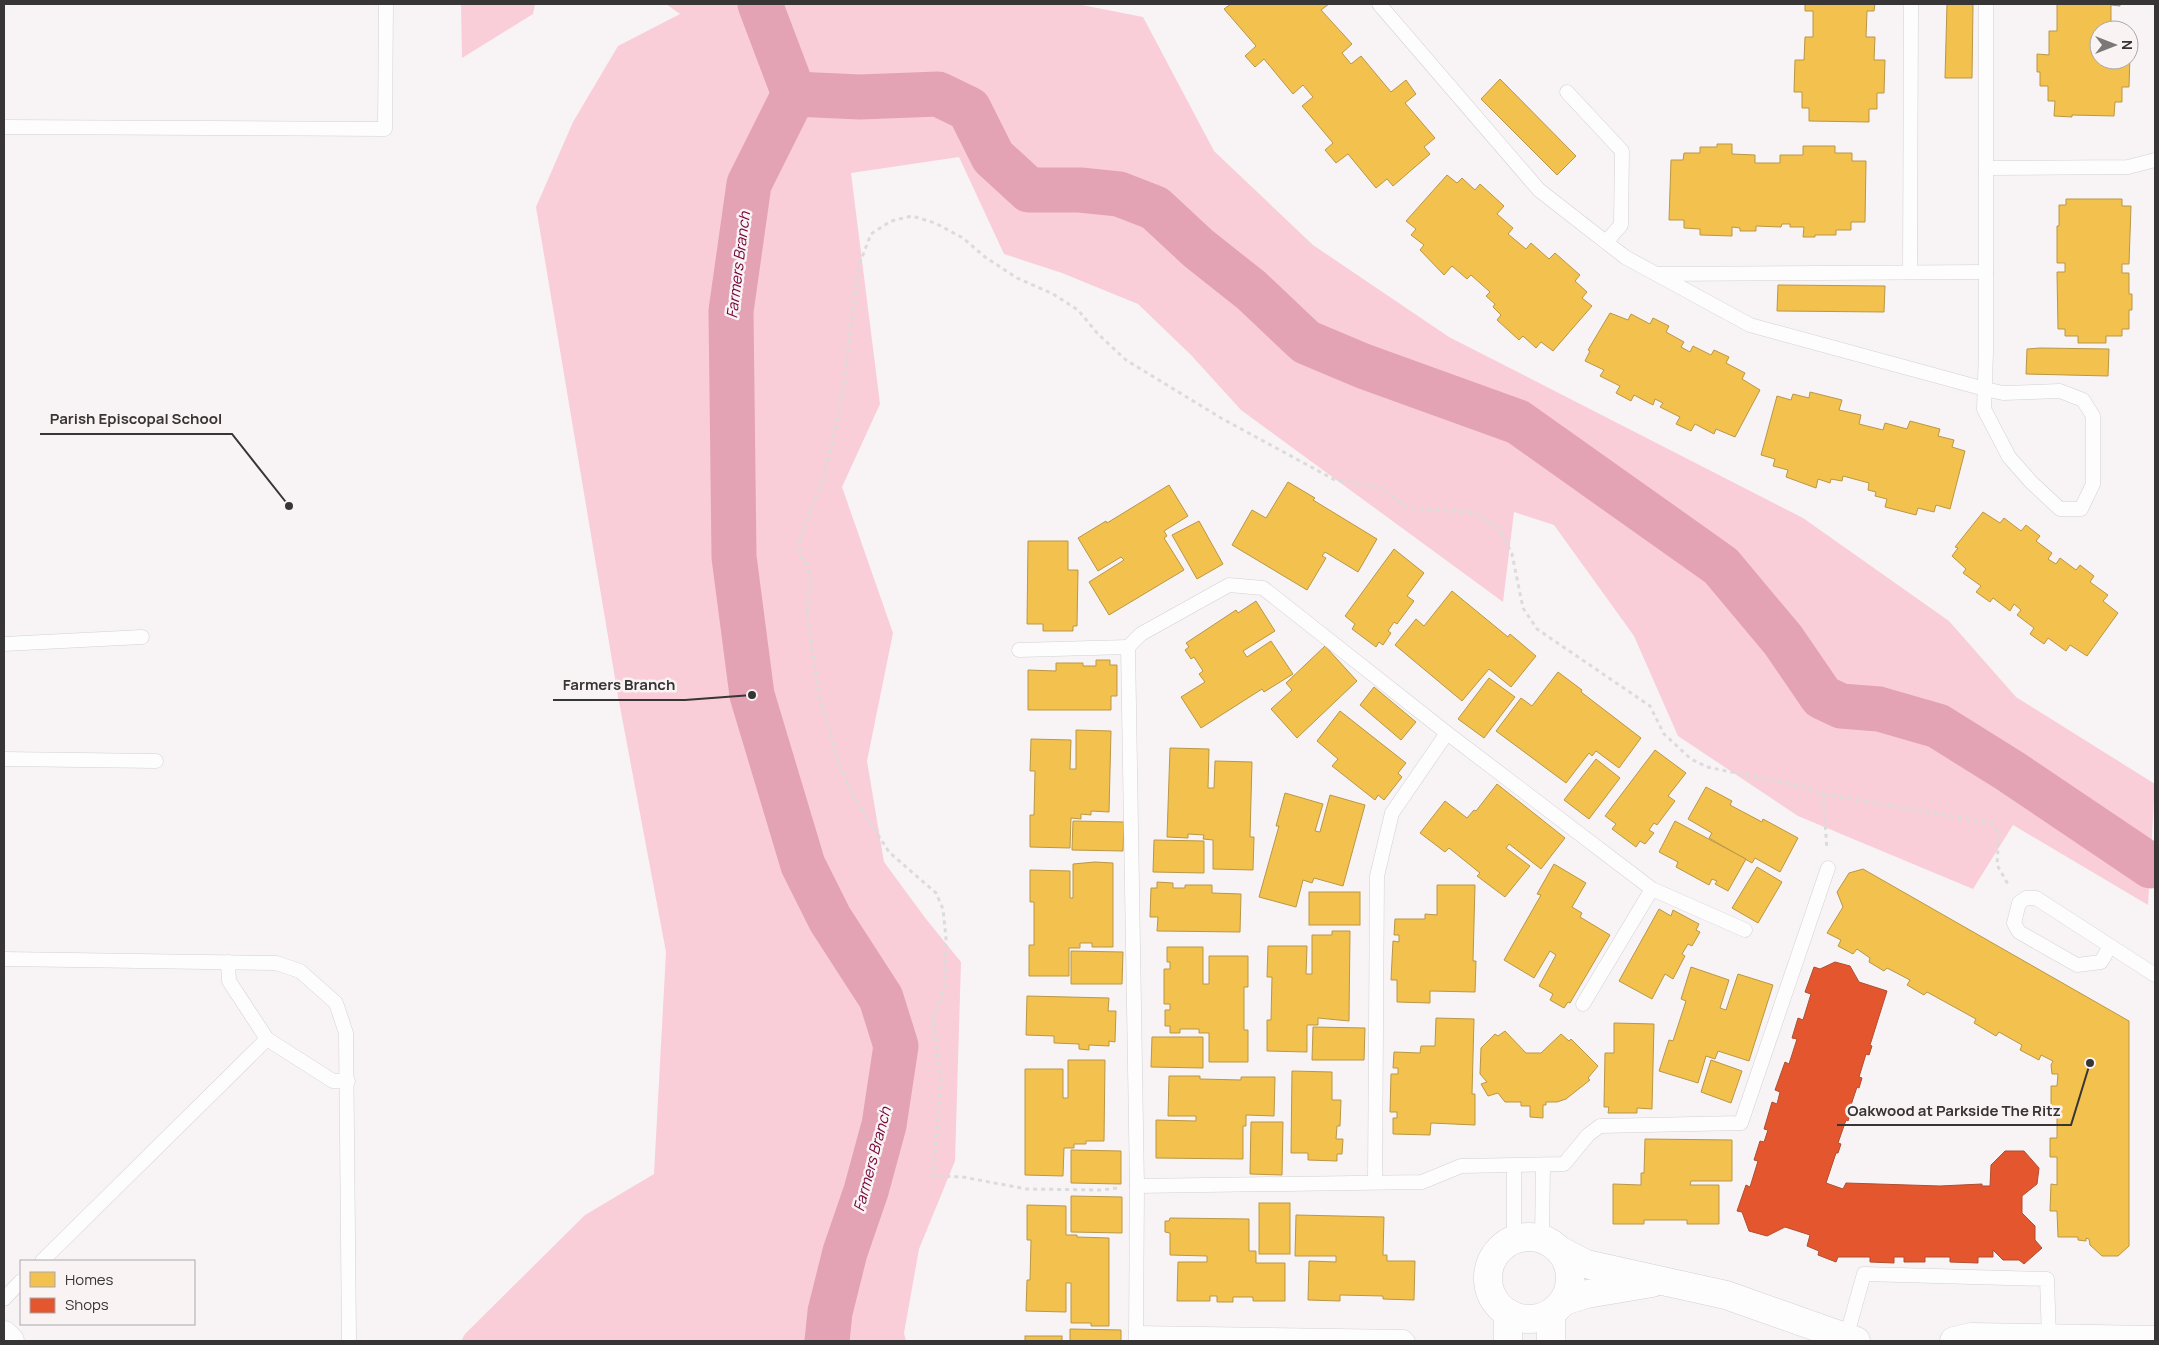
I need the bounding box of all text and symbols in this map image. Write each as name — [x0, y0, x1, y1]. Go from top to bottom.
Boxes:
north arrow — [2089, 20, 2139, 70]
text: N — [2118, 40, 2137, 50]
water label: Farmers Branch — [721, 209, 755, 319]
callout: Parish Episcopal School — [40, 404, 232, 434]
text: Parish Episcopal School — [50, 408, 222, 429]
callout: Farmers Branch — [553, 670, 685, 700]
text: Farmers Branch — [563, 674, 675, 695]
callout: Oakwood at Parkside The Ritz — [1837, 1095, 2071, 1125]
text: Oakwood at Parkside The Ritz — [1847, 1100, 2061, 1121]
water label: Farmers Branch — [848, 1103, 896, 1213]
legend — [20, 1260, 195, 1325]
text: Homes — [65, 1269, 114, 1290]
text: Shops — [65, 1294, 109, 1315]

